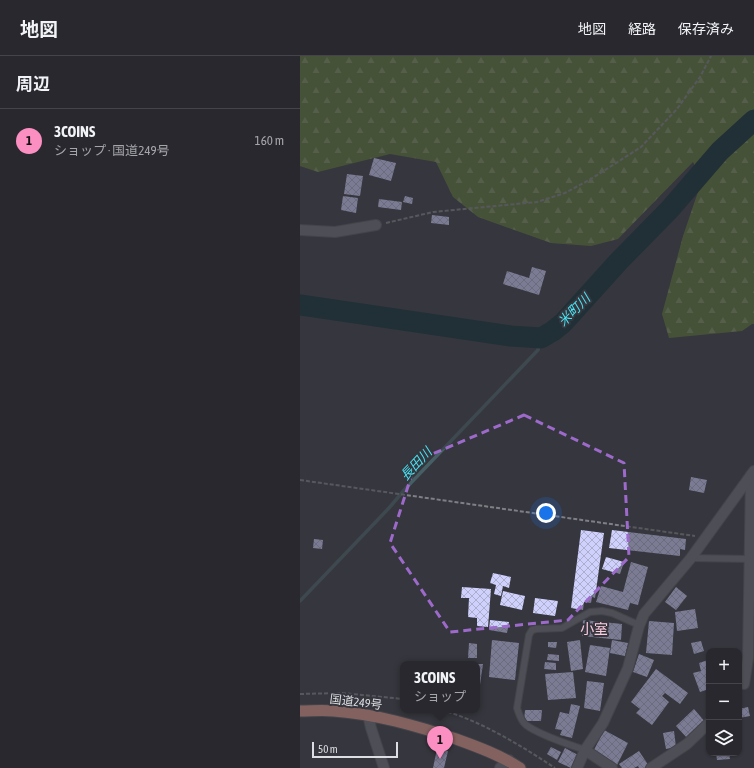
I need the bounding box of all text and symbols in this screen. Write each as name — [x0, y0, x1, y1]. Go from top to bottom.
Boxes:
text: 地図 — [20, 18, 58, 40]
text: 地図 — [578, 21, 606, 37]
text: 経路 — [628, 21, 656, 37]
text: 保存済み — [678, 21, 734, 37]
text: 周辺 — [16, 74, 50, 94]
text: 3COINS — [54, 123, 95, 140]
text: 1 — [26, 133, 32, 148]
text: 160 m — [255, 133, 284, 148]
text: ショップ · 国道249号 — [54, 143, 170, 158]
water label: 米町川 — [555, 289, 595, 329]
water label: 長田川 — [397, 443, 436, 483]
your location — [536, 503, 556, 523]
district label: 小室 — [580, 621, 608, 637]
map controls — [706, 648, 742, 756]
button: + — [706, 648, 742, 684]
popup — [400, 661, 480, 713]
text: 3COINS — [414, 669, 455, 686]
button: − — [706, 684, 742, 720]
text: ショップ — [414, 689, 466, 704]
street label: 国道249号 — [329, 692, 383, 712]
button: layers — [706, 720, 742, 756]
pin: 1 — [427, 726, 453, 759]
scale bar — [312, 740, 398, 759]
text: 50 m — [318, 743, 338, 755]

